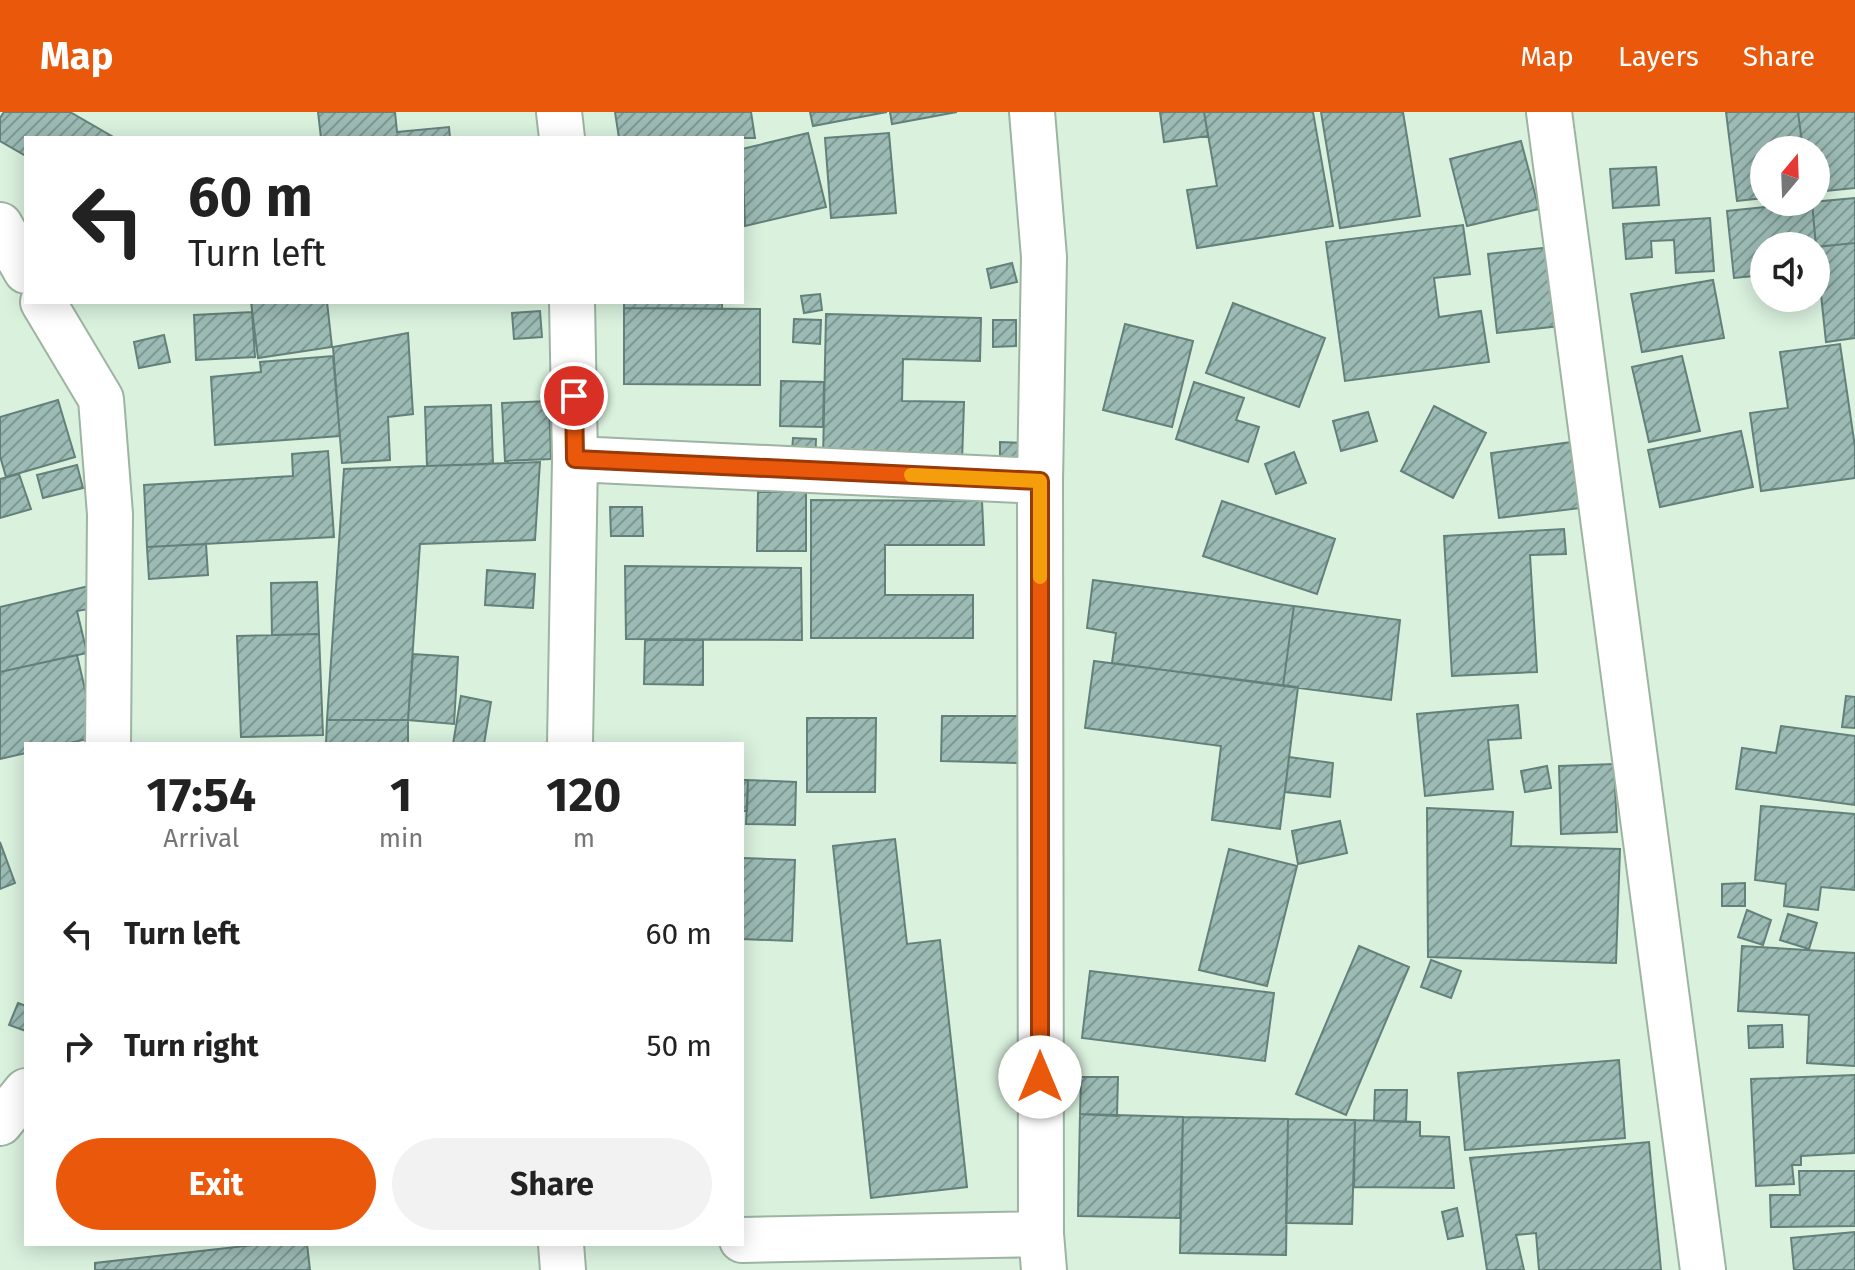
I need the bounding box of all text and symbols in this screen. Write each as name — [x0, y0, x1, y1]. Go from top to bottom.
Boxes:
text: Map — [40, 33, 113, 79]
text: Map — [1520, 40, 1574, 73]
text: Layers — [1618, 40, 1699, 73]
text: Share — [1743, 40, 1815, 73]
north arrow — [1750, 136, 1830, 216]
map controls — [1750, 136, 1830, 312]
text: 60 m — [188, 164, 313, 231]
icon: left — [56, 168, 160, 272]
text: Turn left — [188, 232, 326, 276]
button: sound — [1750, 232, 1830, 312]
pin — [540, 362, 608, 430]
icon: arrive — [552, 374, 596, 418]
text: 17:54 — [147, 766, 256, 824]
text: 1 — [390, 766, 412, 824]
text: 120 — [546, 766, 621, 824]
text: Arrival — [163, 823, 239, 854]
text: min — [379, 823, 424, 854]
text: m — [573, 823, 595, 854]
icon: left — [56, 912, 100, 956]
text: Turn left — [124, 916, 240, 952]
text: 60 m — [646, 916, 712, 952]
icon: right — [56, 1024, 100, 1068]
text: Turn right — [124, 1028, 259, 1064]
text: 50 m — [647, 1028, 712, 1064]
position arrow — [998, 1035, 1082, 1119]
button: Exit — [56, 1138, 376, 1230]
button: Share — [392, 1138, 712, 1230]

